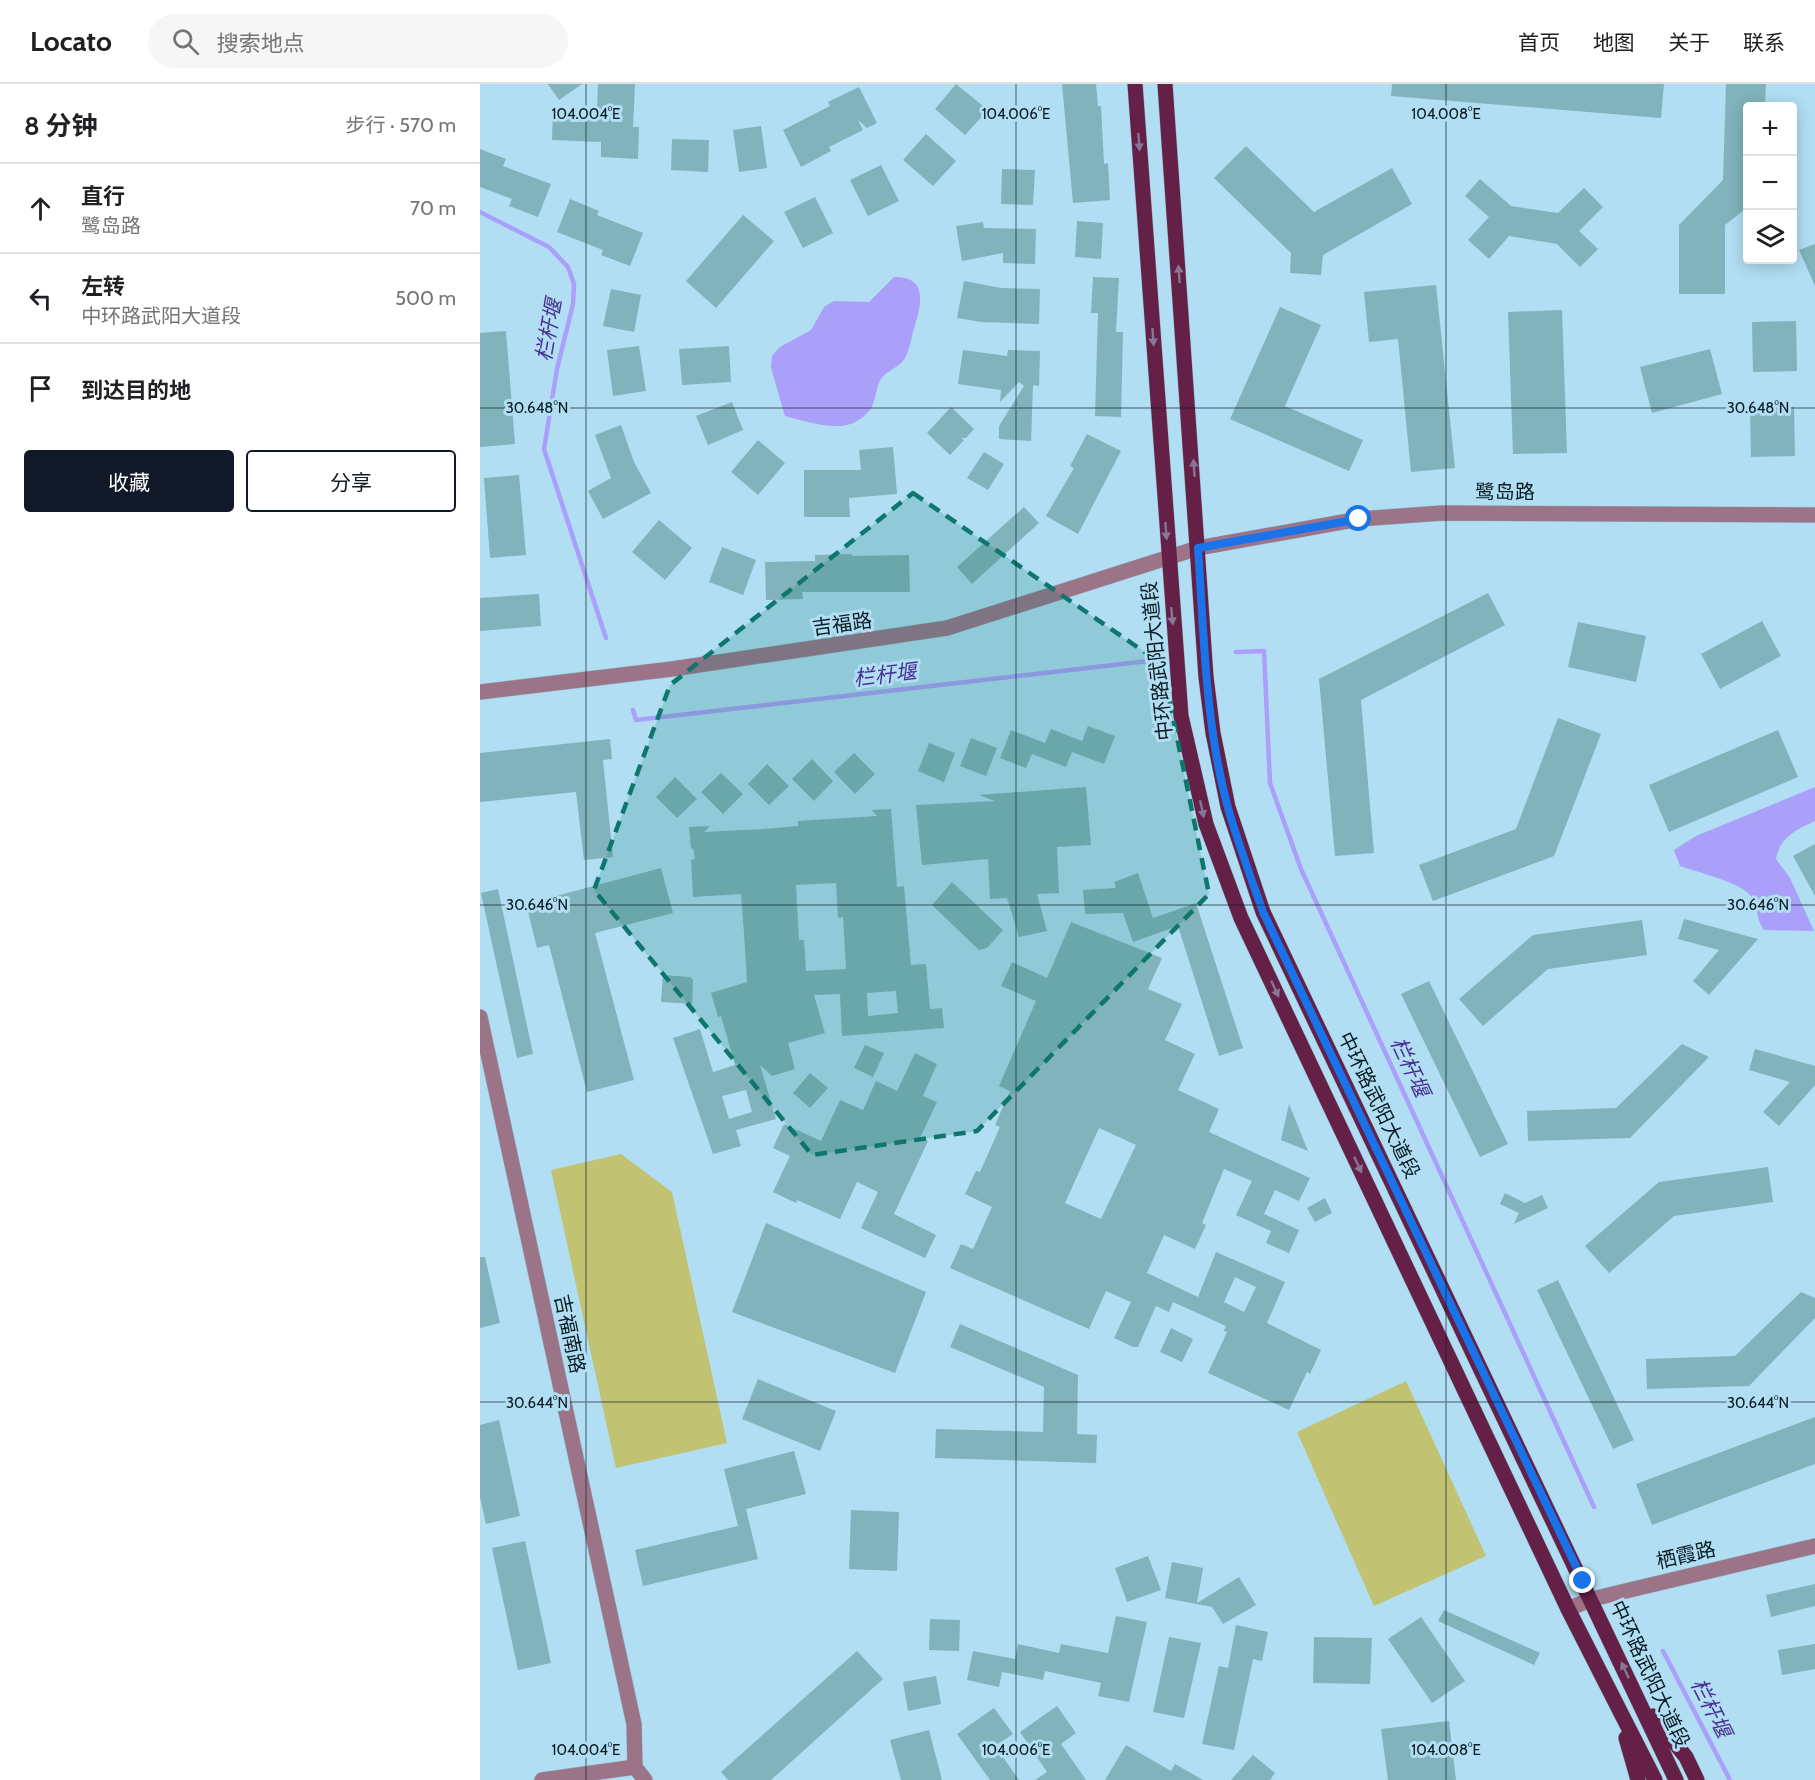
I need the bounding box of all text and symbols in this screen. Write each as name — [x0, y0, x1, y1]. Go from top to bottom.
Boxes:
search box — [148, 14, 568, 68]
text: Locato — [30, 24, 112, 58]
icon: search — [169, 25, 202, 58]
text: 搜索地点 — [217, 30, 305, 57]
text: 首页 — [1518, 30, 1560, 55]
text: 地图 — [1593, 30, 1635, 55]
text: 关于 — [1668, 30, 1710, 55]
text: 联系 — [1743, 30, 1785, 55]
map controls — [1743, 102, 1797, 264]
button: + — [1743, 102, 1797, 156]
text: 104.004°E — [552, 105, 620, 123]
text: 104.006°E — [982, 105, 1050, 123]
text: 104.008°E — [1411, 105, 1481, 123]
text: 8 分钟 — [24, 110, 98, 142]
text: 步行 · 570 m — [346, 113, 456, 137]
one-way arrow — [1135, 133, 1144, 152]
button: − — [1743, 156, 1797, 210]
text: 直行 — [81, 183, 125, 210]
icon: ahead — [24, 192, 57, 225]
text: 70 m — [410, 196, 456, 220]
button: layers — [1743, 210, 1797, 264]
text: 鹭岛路 — [81, 214, 141, 238]
one-way arrow — [1174, 264, 1184, 283]
text: 左转 — [81, 273, 125, 300]
icon: left — [24, 282, 57, 315]
text: 500 m — [395, 286, 456, 310]
water label: 栏杆堰 — [531, 294, 567, 363]
text: 中环路武阳大道段 — [81, 304, 241, 328]
one-way arrow — [1148, 327, 1157, 346]
icon: arrive — [24, 372, 57, 405]
text: 到达目的地 — [81, 377, 191, 404]
text: 30.648°N — [506, 399, 568, 417]
text: 30.648°N — [1727, 399, 1789, 417]
button: 收藏 — [24, 450, 234, 512]
button: 分享 — [246, 450, 456, 512]
one-way arrow — [1189, 459, 1198, 478]
street label: 鹭岛路 — [1475, 480, 1535, 504]
route start — [1345, 505, 1371, 531]
one-way arrow — [1161, 522, 1171, 541]
street label: 中环路武阳大道段 — [1137, 580, 1177, 742]
one-way arrow — [1167, 607, 1177, 626]
street label: 吉福路 — [811, 608, 873, 640]
water label: 栏杆堰 — [852, 658, 921, 691]
one-way arrow — [1198, 799, 1207, 818]
text: 30.646°N — [506, 896, 568, 914]
text: 30.646°N — [1727, 896, 1789, 914]
one-way arrow — [1271, 980, 1280, 997]
street label: 中环路武阳大道段 — [1333, 1028, 1425, 1182]
water label: 栏杆堰 — [1386, 1033, 1436, 1103]
one-way arrow — [1354, 1157, 1363, 1174]
street label: 吉福南路 — [550, 1292, 590, 1376]
text: 30.644°N — [506, 1394, 568, 1412]
text: 30.644°N — [1727, 1394, 1789, 1412]
street label: 栖霞路 — [1654, 1537, 1718, 1573]
route end — [1569, 1567, 1595, 1593]
street label: 中环路武阳大道段 — [1605, 1596, 1695, 1752]
one-way arrow — [1621, 1661, 1630, 1678]
water label: 栏杆堰 — [1686, 1674, 1738, 1744]
text: 104.004°E — [552, 1741, 620, 1759]
text: 104.006°E — [982, 1741, 1050, 1759]
text: 104.008°E — [1411, 1741, 1481, 1759]

